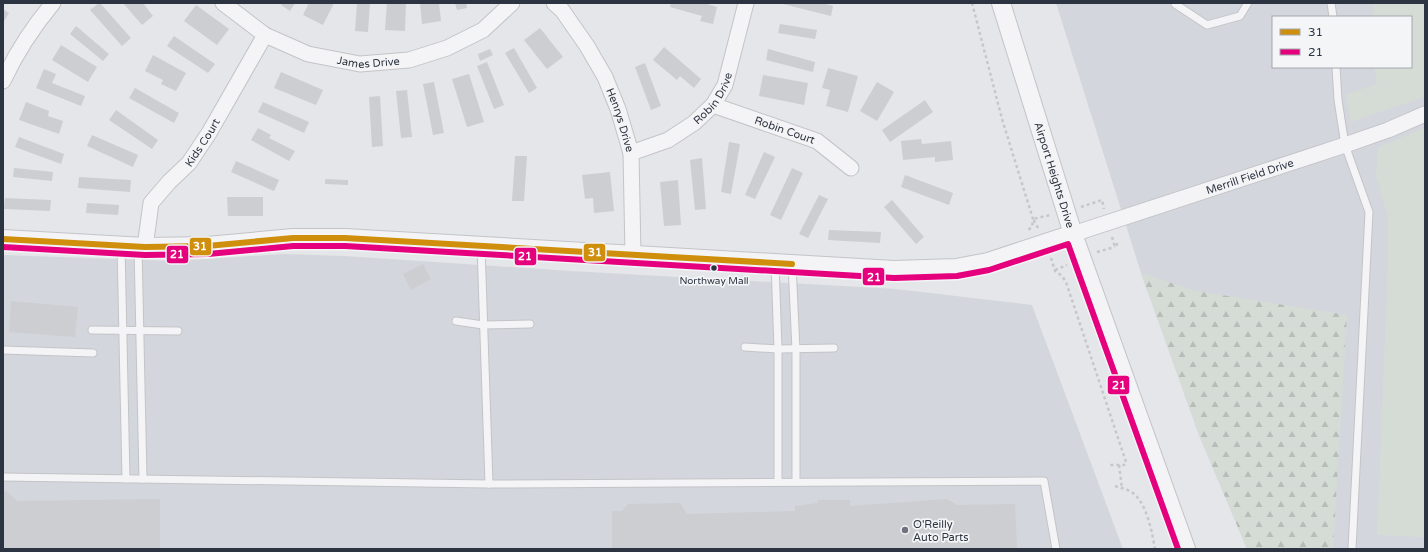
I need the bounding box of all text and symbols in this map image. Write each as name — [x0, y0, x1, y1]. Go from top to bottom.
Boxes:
legend — [1272, 16, 1412, 68]
text: 31 — [1308, 25, 1323, 39]
text: 21 — [1308, 45, 1323, 59]
street label: James Drive — [336, 54, 400, 71]
street label: Robin Drive — [691, 71, 735, 127]
street label: Henrys Drive — [603, 86, 636, 154]
street label: Robin Court — [753, 114, 817, 147]
street label: Kids Court — [182, 117, 223, 169]
street label: Airport Heights Drive — [1031, 120, 1077, 230]
street label: Merrill Field Drive — [1204, 156, 1295, 197]
line badge: 31 — [189, 237, 212, 256]
text: 31 — [193, 240, 207, 253]
line badge: 31 — [583, 243, 606, 262]
line badge: 21 — [166, 245, 189, 264]
text: 31 — [588, 246, 602, 259]
line badge: 21 — [514, 247, 537, 266]
text: 21 — [170, 248, 184, 261]
text: 21 — [518, 250, 532, 263]
marker: Northway Mall — [709, 263, 719, 273]
line badge: 21 — [862, 267, 885, 286]
text: 21 — [867, 271, 881, 284]
place label: Northway Mall — [679, 275, 749, 287]
line badge: 21 — [1107, 375, 1130, 395]
text: 21 — [1112, 379, 1126, 392]
place label: O'Reilly Auto Parts — [913, 518, 968, 544]
marker: O'Reilly Auto Parts — [900, 525, 910, 535]

